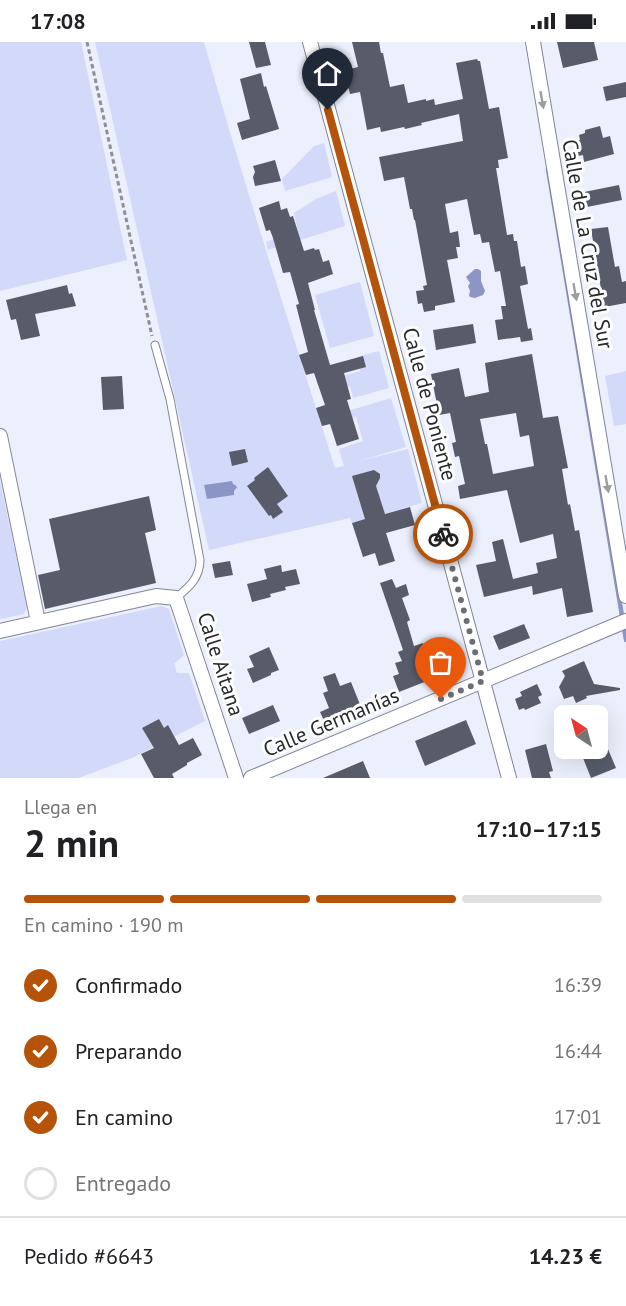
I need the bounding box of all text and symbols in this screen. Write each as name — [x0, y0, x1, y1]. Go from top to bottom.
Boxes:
text: 17:08 — [30, 7, 86, 35]
pin — [302, 48, 353, 110]
icon: home — [311, 57, 344, 90]
one-way arrow — [538, 90, 547, 109]
street label: Calle de La Cruz del Sur — [556, 137, 620, 351]
one-way arrow — [570, 283, 579, 302]
street label: Calle de Poniente — [397, 325, 463, 483]
one-way arrow — [603, 475, 612, 494]
courier — [413, 504, 473, 564]
icon: bike — [427, 518, 460, 551]
street label: Calle Aitana — [192, 609, 250, 719]
pin — [415, 637, 466, 699]
icon: bag — [424, 646, 457, 679]
street label: Calle Germanías — [259, 681, 403, 763]
north arrow — [554, 705, 608, 759]
map controls — [554, 705, 608, 759]
text: Llega en — [24, 794, 97, 820]
text: 17:10–17:15 — [476, 815, 602, 843]
text: 2 min — [24, 817, 119, 868]
text: En camino · 190 m — [24, 912, 184, 938]
icon: check — [24, 969, 57, 1002]
text: Confirmado — [75, 971, 182, 999]
text: 16:39 — [554, 972, 602, 998]
icon: check — [24, 1035, 57, 1068]
text: Preparando — [75, 1037, 182, 1065]
text: 16:44 — [554, 1038, 602, 1064]
icon: check — [24, 1101, 57, 1134]
text: En camino — [75, 1103, 173, 1131]
text: 17:01 — [554, 1104, 602, 1130]
text: Entregado — [75, 1169, 171, 1197]
text: Pedido #6643 — [24, 1242, 154, 1270]
text: 14.23 € — [529, 1242, 602, 1270]

